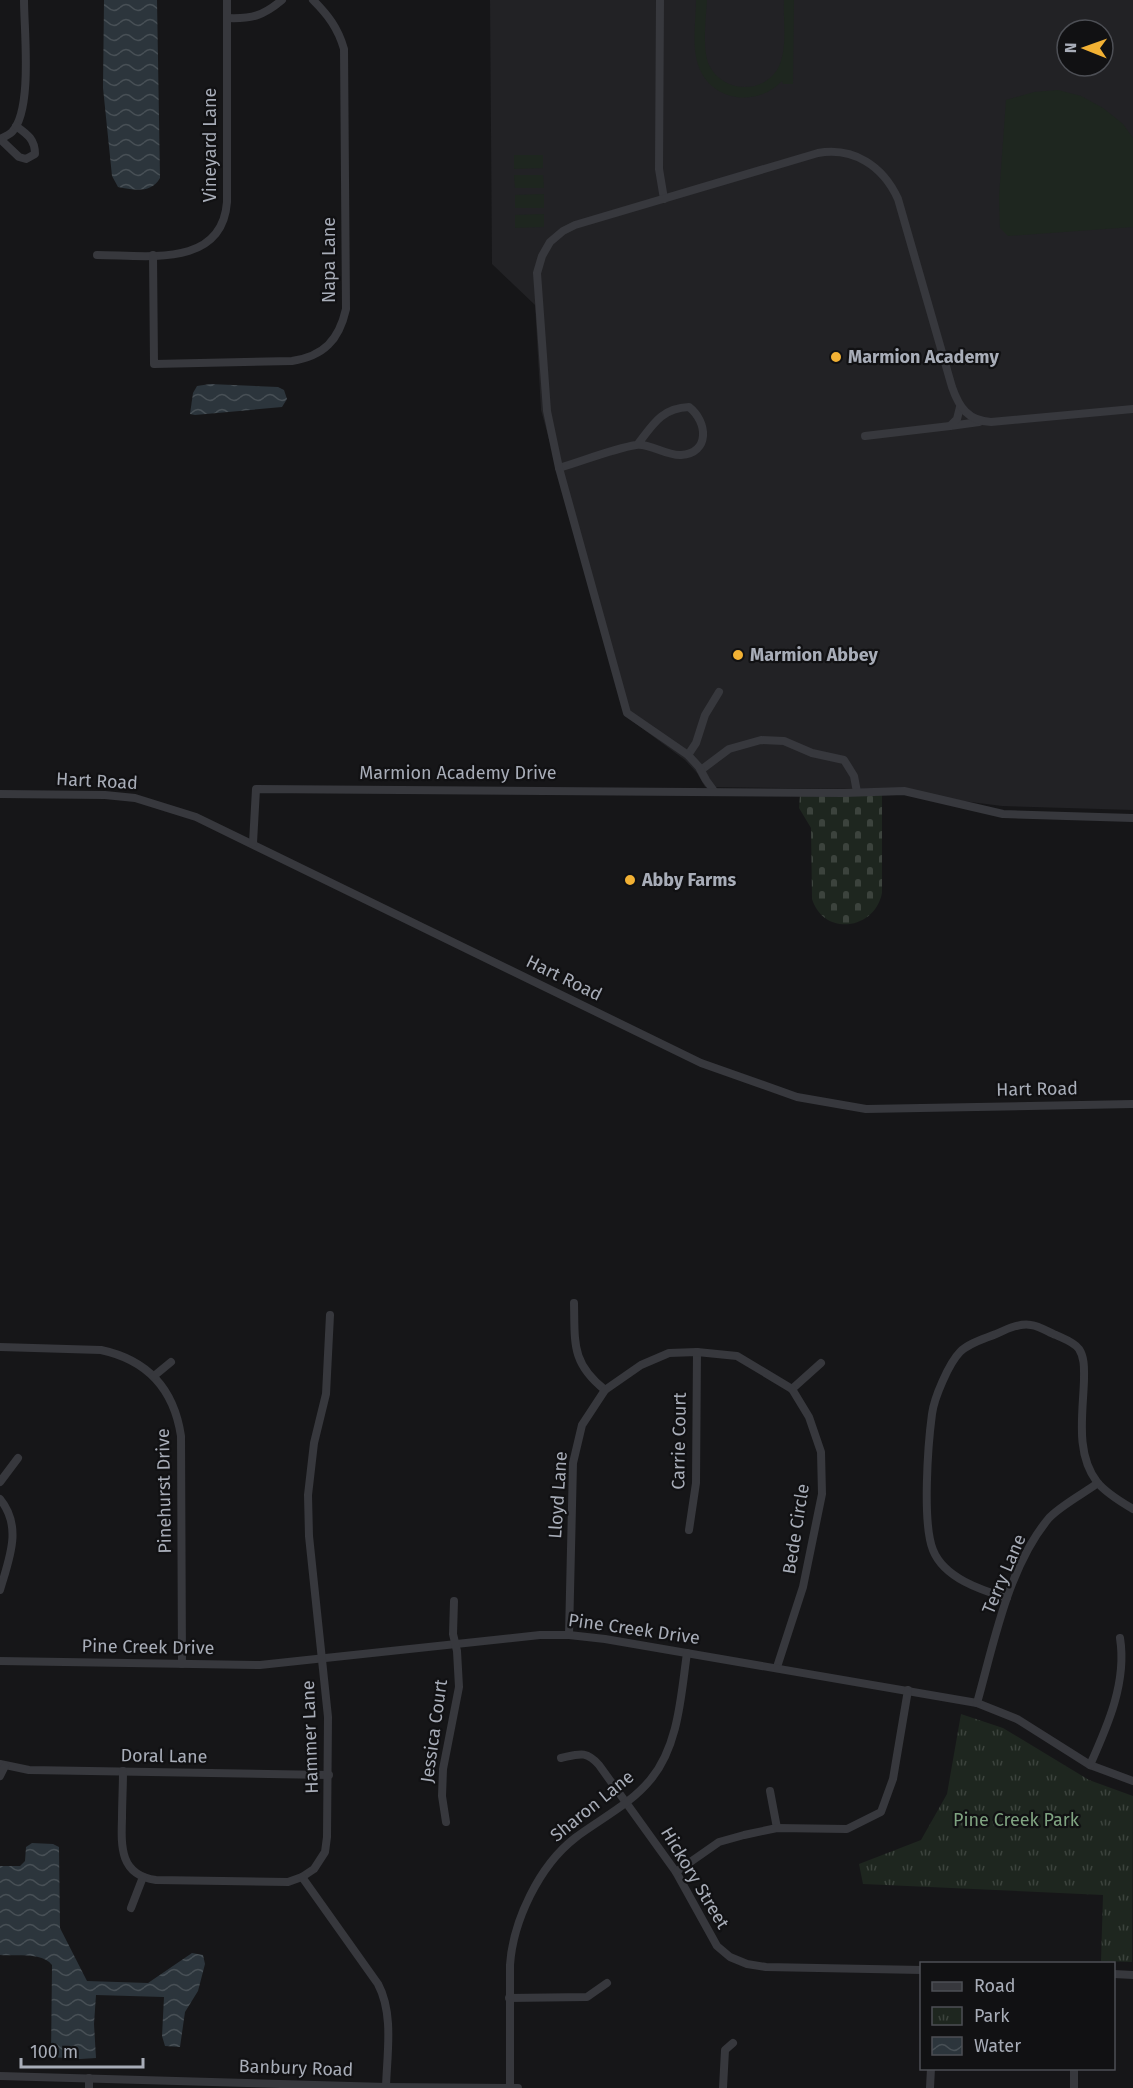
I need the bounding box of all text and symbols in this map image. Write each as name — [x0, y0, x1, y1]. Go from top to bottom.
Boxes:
north arrow — [1055, 18, 1115, 78]
text: N — [1061, 42, 1080, 53]
street label: Vineyard Lane — [199, 88, 221, 202]
street label: Napa Lane — [318, 217, 340, 303]
place label: Marmion Academy — [848, 346, 999, 368]
marker: Marmion Academy — [829, 350, 843, 364]
place label: Marmion Abbey — [750, 644, 879, 666]
marker: Marmion Abbey — [731, 648, 745, 662]
street label: Marmion Academy Drive — [359, 762, 557, 784]
street label: Hart Road — [56, 768, 138, 794]
place label: Abby Farms — [641, 869, 737, 891]
marker: Abby Farms — [623, 873, 637, 887]
street label: Hart Road — [522, 950, 606, 1006]
street label: Hart Road — [996, 1077, 1078, 1101]
street label: Carrie Court — [667, 1392, 691, 1490]
street label: Pinehurst Drive — [152, 1428, 176, 1554]
street label: Lloyd Lane — [544, 1451, 572, 1539]
street label: Bede Circle — [778, 1482, 814, 1576]
street label: Terry Lane — [977, 1531, 1031, 1617]
street label: Pine Creek Drive — [567, 1609, 701, 1649]
street label: Pine Creek Drive — [81, 1635, 215, 1659]
street label: Jessica Court — [416, 1677, 452, 1784]
street label: Hammer Lane — [297, 1680, 323, 1794]
street label: Doral Lane — [120, 1744, 208, 1768]
street label: Sharon Lane — [546, 1766, 638, 1846]
park label: Pine Creek Park — [953, 1809, 1080, 1831]
street label: Hickory Street — [656, 1823, 734, 1933]
legend — [920, 1962, 1115, 2070]
text: Road — [974, 1975, 1016, 1997]
text: Park — [974, 2005, 1010, 2027]
scale bar — [21, 2031, 142, 2069]
text: Water — [974, 2035, 1021, 2057]
text: 100 m — [30, 2041, 78, 2063]
street label: Banbury Road — [238, 2055, 354, 2081]

